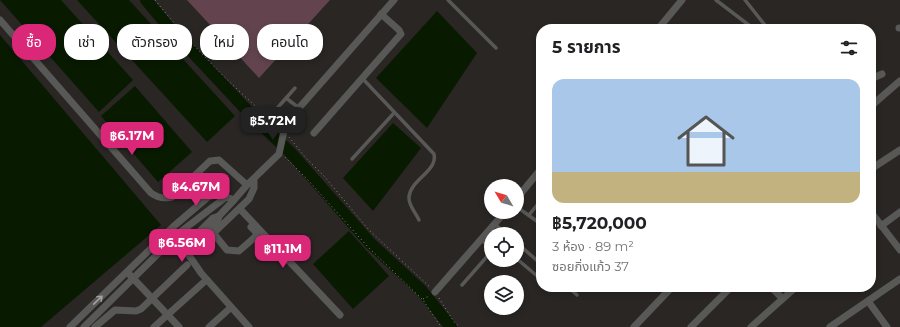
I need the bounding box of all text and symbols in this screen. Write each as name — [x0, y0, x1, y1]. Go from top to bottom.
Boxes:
chip: ซื้อ — [12, 24, 56, 60]
chip: เช่า — [64, 24, 109, 60]
chip: ตัวกรอง — [117, 24, 192, 60]
chip: ใหม่ — [200, 24, 249, 60]
chip: คอนโด — [257, 24, 323, 60]
text: 5 รายการ — [552, 37, 621, 57]
icon: filters — [838, 37, 860, 59]
icon: home — [670, 105, 742, 177]
pin: ฿5.72M — [240, 107, 306, 141]
text: ฿5.72M — [250, 112, 296, 128]
pin: ฿6.17M — [99, 122, 165, 156]
text: ฿6.17M — [110, 127, 154, 143]
pin: ฿4.67M — [163, 173, 229, 207]
text: ฿4.67M — [172, 178, 220, 194]
north arrow — [484, 179, 524, 219]
map controls — [484, 179, 524, 315]
text: ฿5,720,000 — [552, 213, 647, 233]
button: locate — [484, 227, 524, 267]
pin: ฿6.56M — [149, 229, 215, 263]
text: ฿6.56M — [158, 234, 206, 250]
pin: ฿11.1M — [250, 235, 316, 269]
text: 3 ห้อง · 89 m² — [552, 238, 634, 254]
text: ฿11.1M — [264, 240, 302, 256]
text: ซอยกิ่งแก้ว 37 — [552, 258, 629, 274]
button: layers — [484, 275, 524, 315]
one-way arrow — [93, 295, 103, 305]

